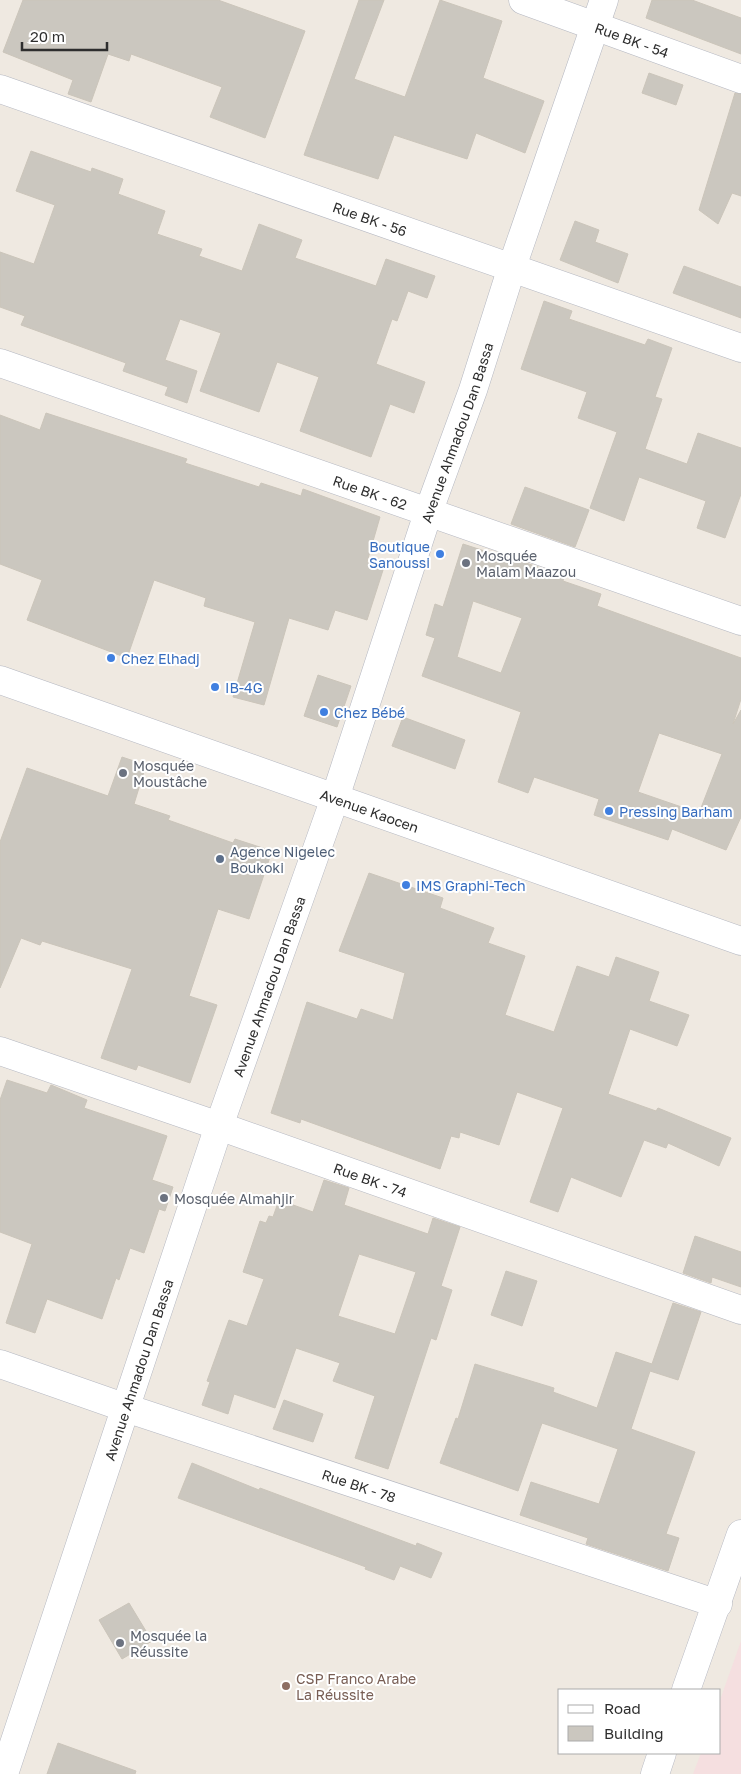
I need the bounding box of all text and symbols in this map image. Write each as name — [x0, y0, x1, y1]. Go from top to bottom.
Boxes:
street label: Rue BK - 54 — [593, 18, 671, 61]
scale bar — [22, 20, 108, 52]
text: 20 m — [30, 27, 65, 45]
street label: Rue BK - 56 — [331, 198, 409, 239]
street label: Avenue Ahmadou Dan Bassa — [417, 340, 496, 525]
street label: Rue BK - 62 — [331, 471, 410, 513]
place label: Boutique Sanoussi — [369, 538, 430, 571]
place label: Mosquée Malam Maazou — [476, 547, 576, 580]
marker: Boutique Sanoussi — [434, 548, 446, 560]
marker: Mosquée Malam Maazou — [460, 557, 472, 569]
place label: Chez Elhadj — [121, 650, 200, 667]
marker: Chez Elhadj — [105, 652, 117, 664]
place label: IB-4G — [225, 679, 263, 696]
marker: IB-4G — [209, 681, 221, 693]
place label: Chez Bébé — [334, 704, 405, 721]
marker: Chez Bébé — [318, 706, 330, 718]
place label: Mosquée Moustâche — [133, 757, 207, 790]
marker: Mosquée Moustâche — [117, 767, 129, 779]
street label: Avenue Kaocen — [318, 785, 421, 835]
place label: Pressing Barham — [619, 803, 733, 820]
marker: Pressing Barham — [603, 805, 615, 817]
place label: Agence Nigelec Boukoki — [230, 843, 335, 876]
marker: Agence Nigelec Boukoki — [214, 853, 226, 865]
place label: IMS Graphi-Tech — [416, 877, 526, 894]
marker: IMS Graphi-Tech — [400, 879, 412, 891]
street label: Avenue Ahmadou Dan Bassa — [229, 894, 308, 1079]
street label: Rue BK - 74 — [331, 1159, 409, 1200]
place label: Mosquée Almahjir — [174, 1190, 295, 1207]
marker: Mosquée Almahjir — [158, 1192, 170, 1204]
street label: Avenue Ahmadou Dan Bassa — [100, 1277, 176, 1463]
street label: Rue BK - 78 — [320, 1465, 398, 1505]
place label: Mosquée la Réussite — [130, 1627, 207, 1660]
marker: Mosquée la Réussite — [114, 1637, 126, 1649]
place label: CSP Franco Arabe La Réussite — [296, 1670, 416, 1703]
marker: CSP Franco Arabe La Réussite — [280, 1680, 292, 1692]
legend — [558, 1689, 721, 1754]
text: Road — [604, 1699, 641, 1717]
text: Building — [604, 1724, 664, 1742]

